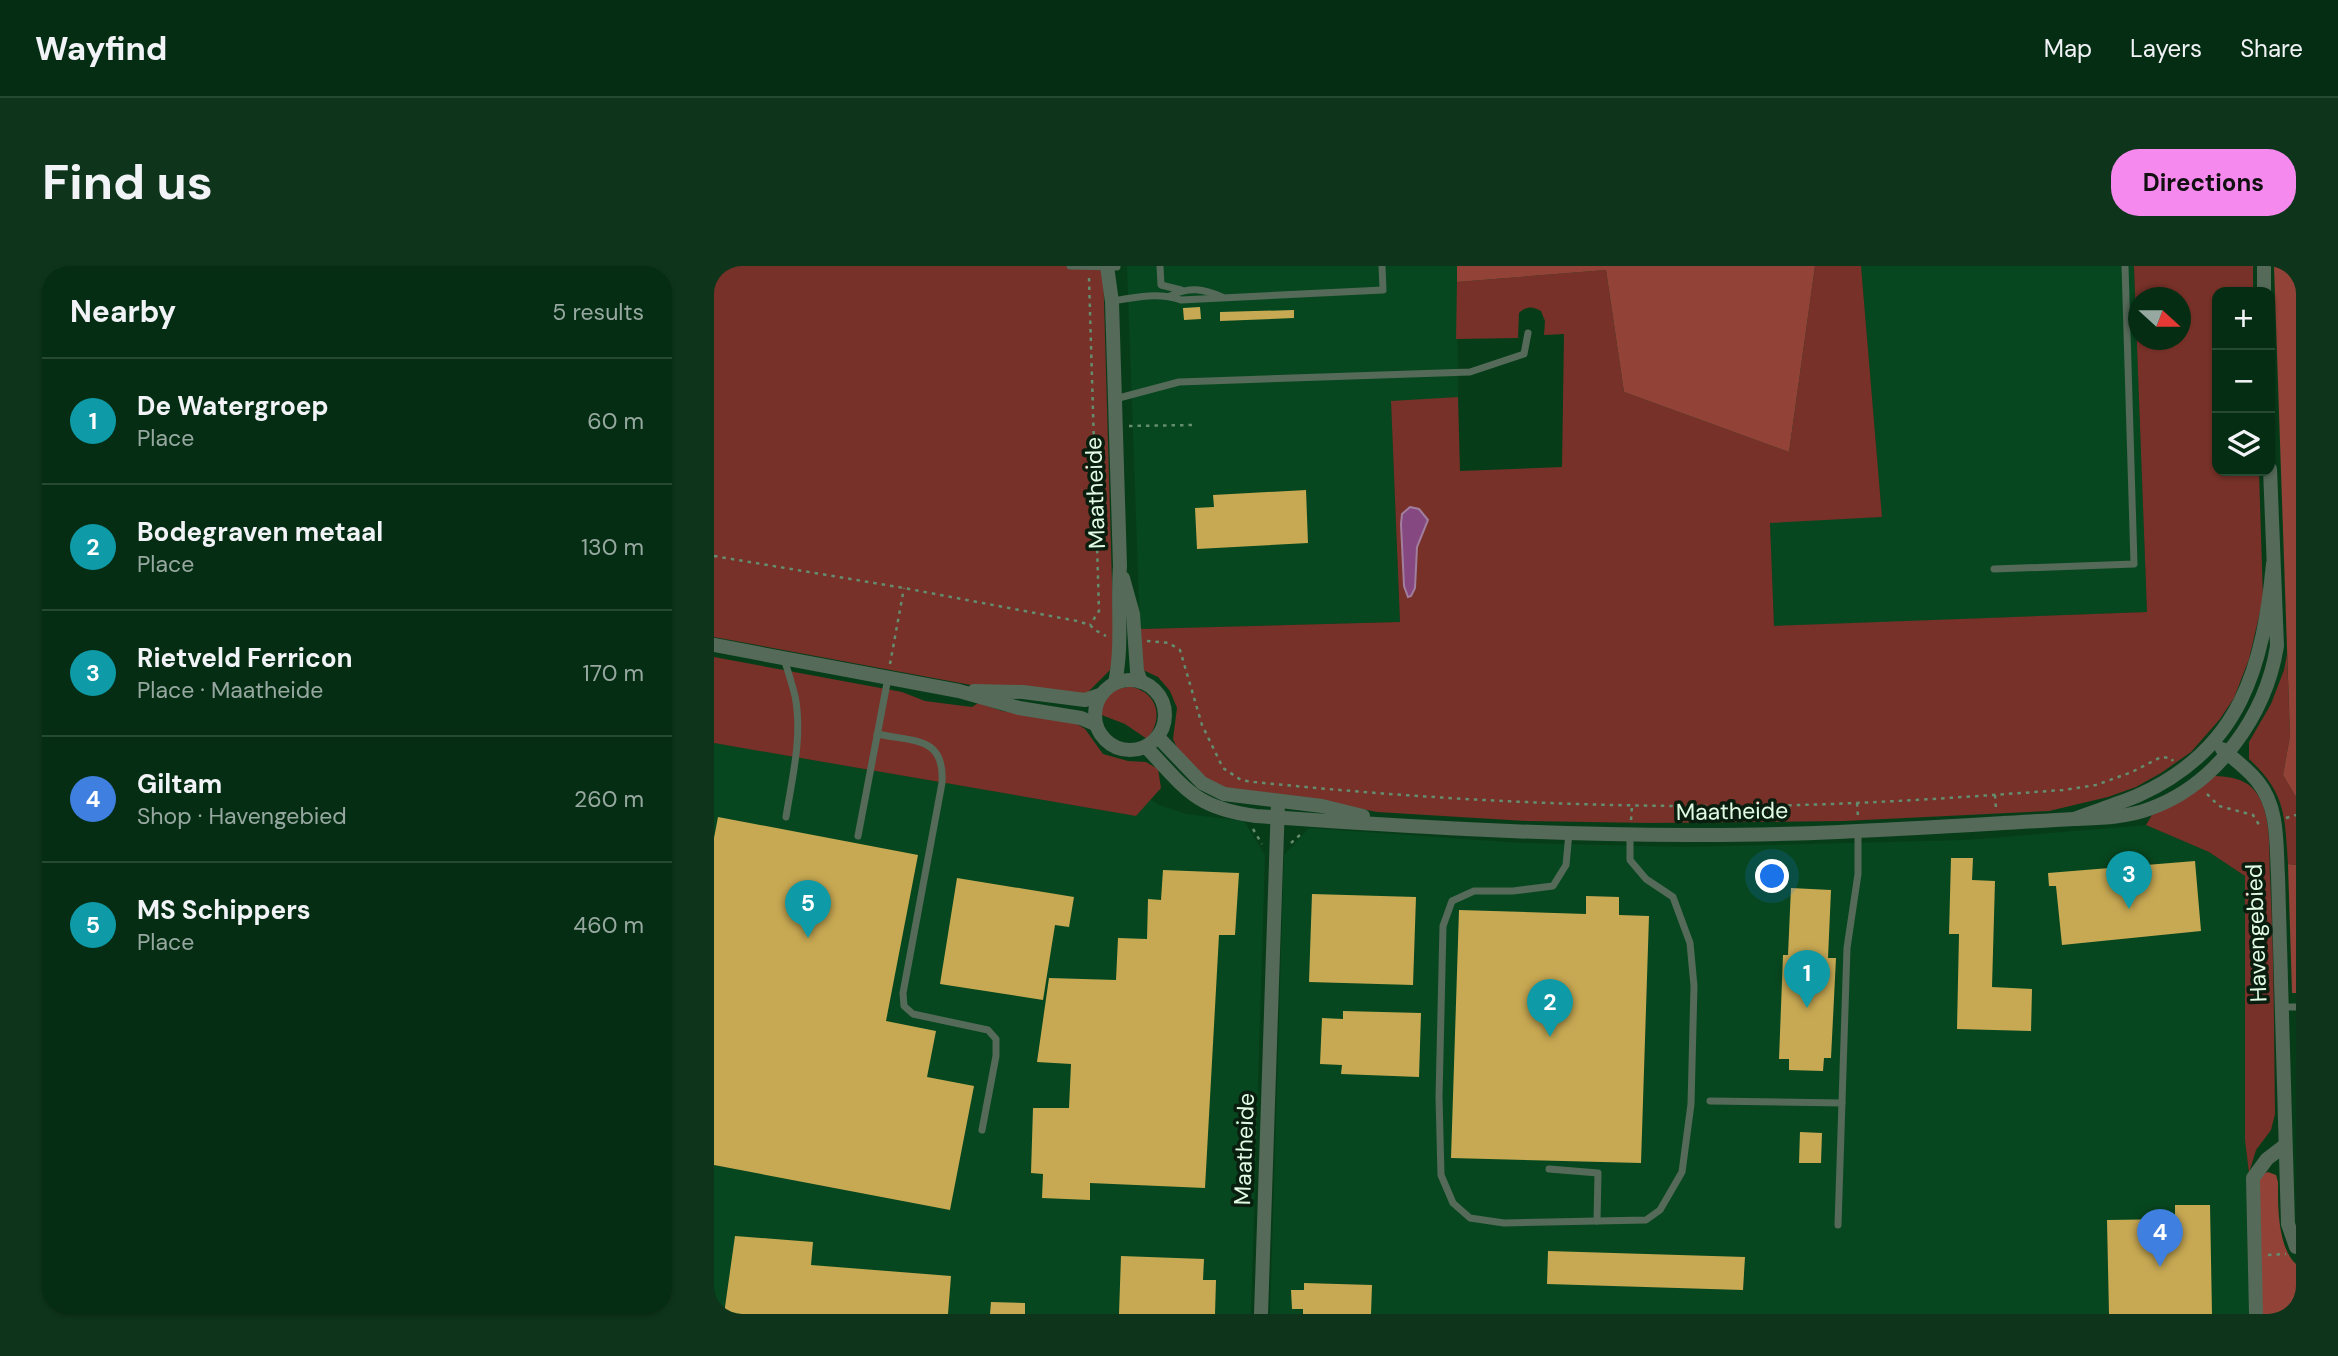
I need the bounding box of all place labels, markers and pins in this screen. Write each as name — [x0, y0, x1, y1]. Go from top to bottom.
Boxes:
pin: 3 — [2106, 851, 2152, 909]
pin: 5 — [785, 880, 831, 938]
pin: 1 — [1784, 950, 1830, 1008]
pin: 2 — [1527, 979, 1573, 1037]
pin: 4 — [2137, 1209, 2183, 1267]

